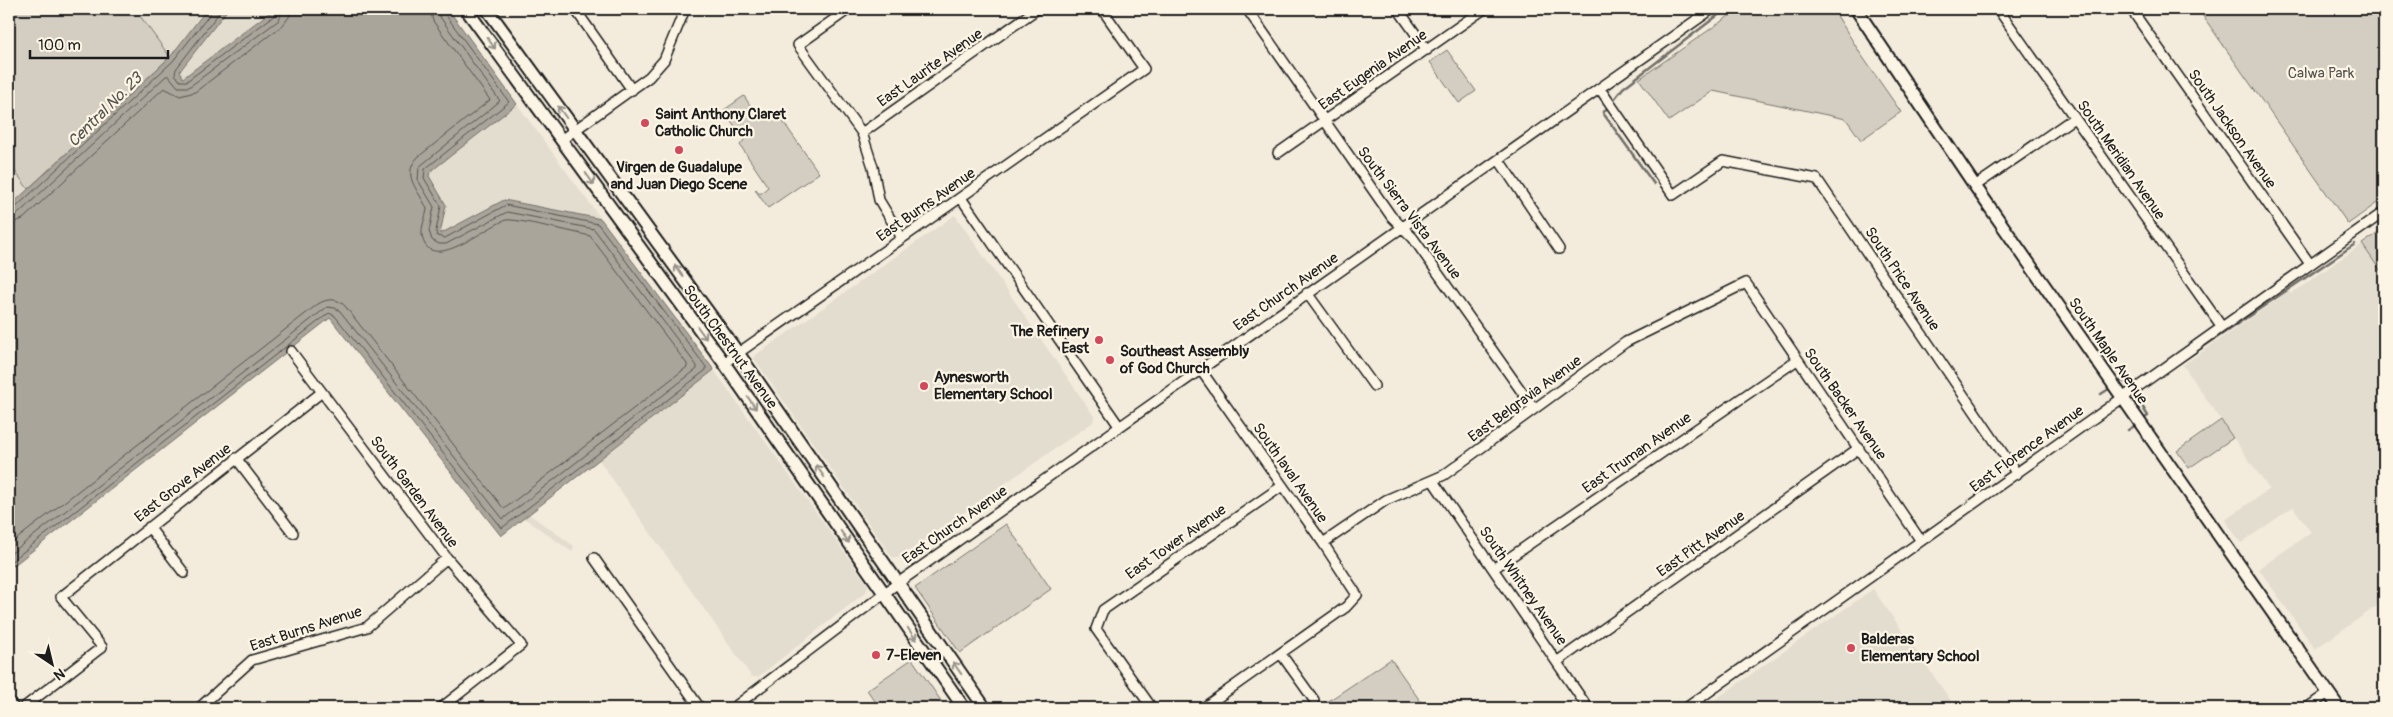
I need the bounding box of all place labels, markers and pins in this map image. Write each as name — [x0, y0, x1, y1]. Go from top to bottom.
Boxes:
place label: Saint Anthony Claret Catholic Church — [655, 105, 787, 141]
marker: Saint Anthony Claret Catholic Church — [639, 117, 651, 129]
marker: Virgen de Guadalupe and Juan Diego Scene — [673, 144, 685, 156]
place label: Virgen de Guadalupe and Juan Diego Scene — [611, 158, 748, 194]
place label: The Refinery East — [1010, 322, 1090, 358]
marker: The Refinery East — [1093, 334, 1105, 346]
place label: Southeast Assembly of God Church — [1119, 342, 1249, 378]
marker: Southeast Assembly of God Church — [1104, 354, 1116, 366]
place label: Aynesworth Elementary School — [934, 368, 1053, 404]
marker: Aynesworth Elementary School — [918, 380, 930, 392]
place label: Balderas Elementary School — [1861, 630, 1980, 666]
marker: Balderas Elementary School — [1845, 642, 1857, 654]
place label: 7-Eleven — [886, 646, 942, 665]
marker: 7-Eleven — [870, 649, 882, 661]

